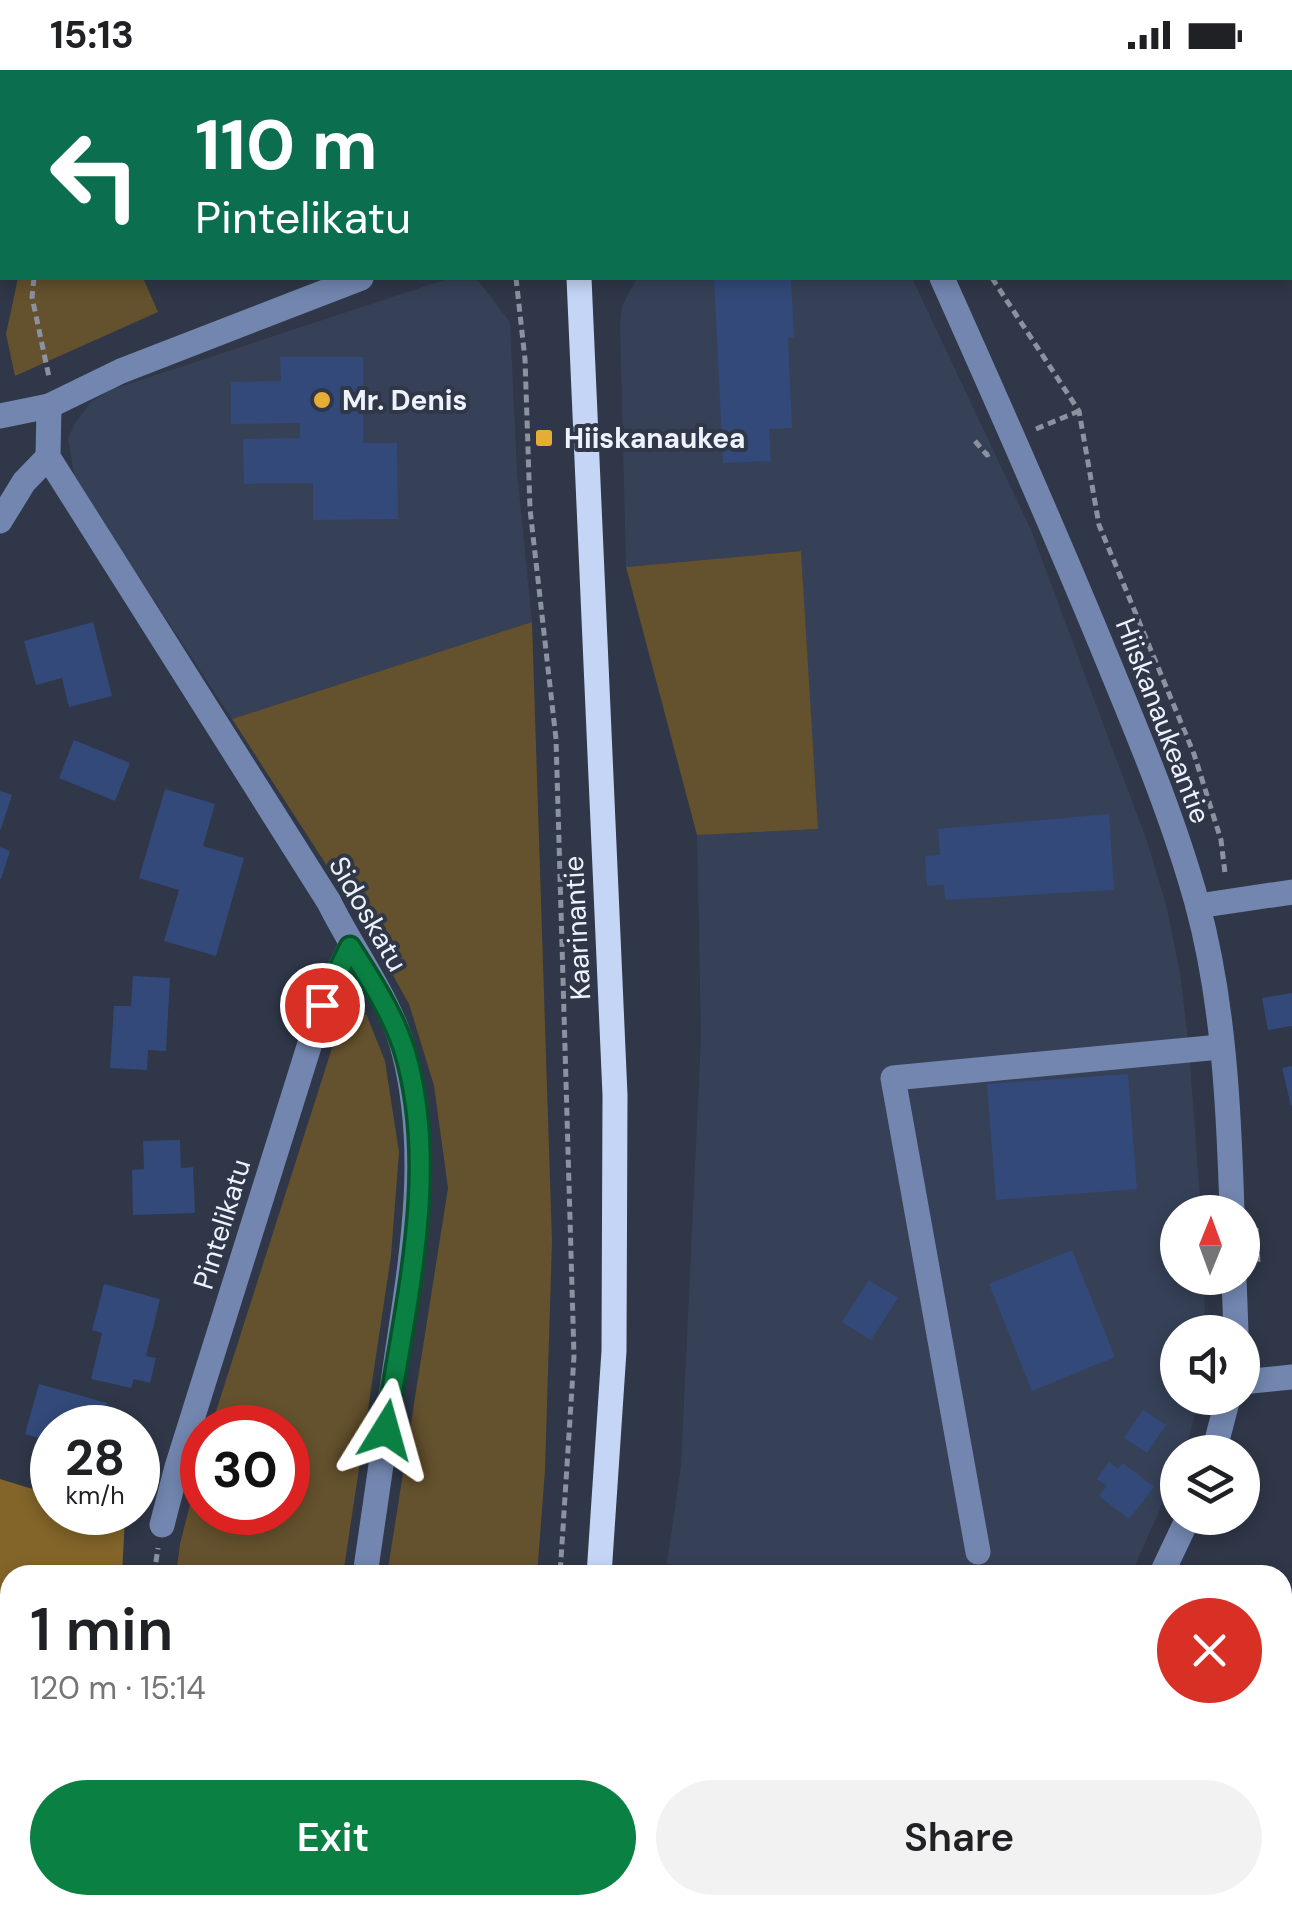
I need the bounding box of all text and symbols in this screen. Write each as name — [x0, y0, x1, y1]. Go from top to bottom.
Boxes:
text: 15:13 — [50, 10, 134, 60]
text: 110 m — [195, 100, 378, 191]
icon: left — [30, 110, 160, 240]
text: Pintelikatu — [195, 188, 411, 247]
place label: Mr. Denis — [342, 382, 467, 419]
marker: Mr. Denis — [311, 389, 333, 411]
place label: Hiiskanaukea — [564, 420, 746, 457]
marker: Hiiskanaukea — [533, 427, 555, 449]
street label: Hiiskanaukeantie — [1107, 613, 1219, 829]
street label: Sidoskatu — [320, 850, 416, 978]
street label: Kaarinantie — [555, 855, 599, 1001]
pin — [280, 963, 365, 1048]
icon: arrive — [295, 978, 350, 1033]
street label: Pintelikatu — [185, 1154, 259, 1294]
north arrow — [1160, 1195, 1260, 1295]
map controls — [1160, 1195, 1260, 1535]
button: sound — [1160, 1315, 1260, 1415]
position arrow — [334, 1378, 438, 1482]
speed limit sign: 30 — [180, 1405, 310, 1535]
text: 28 — [65, 1425, 125, 1491]
button: layers — [1160, 1435, 1260, 1535]
text: km/h — [65, 1479, 125, 1512]
text: 1 min — [30, 1590, 173, 1669]
button: close — [1157, 1598, 1262, 1703]
text: 120 m · 15:14 — [30, 1667, 206, 1709]
button: Exit — [30, 1780, 636, 1895]
button: Share — [656, 1780, 1262, 1895]

